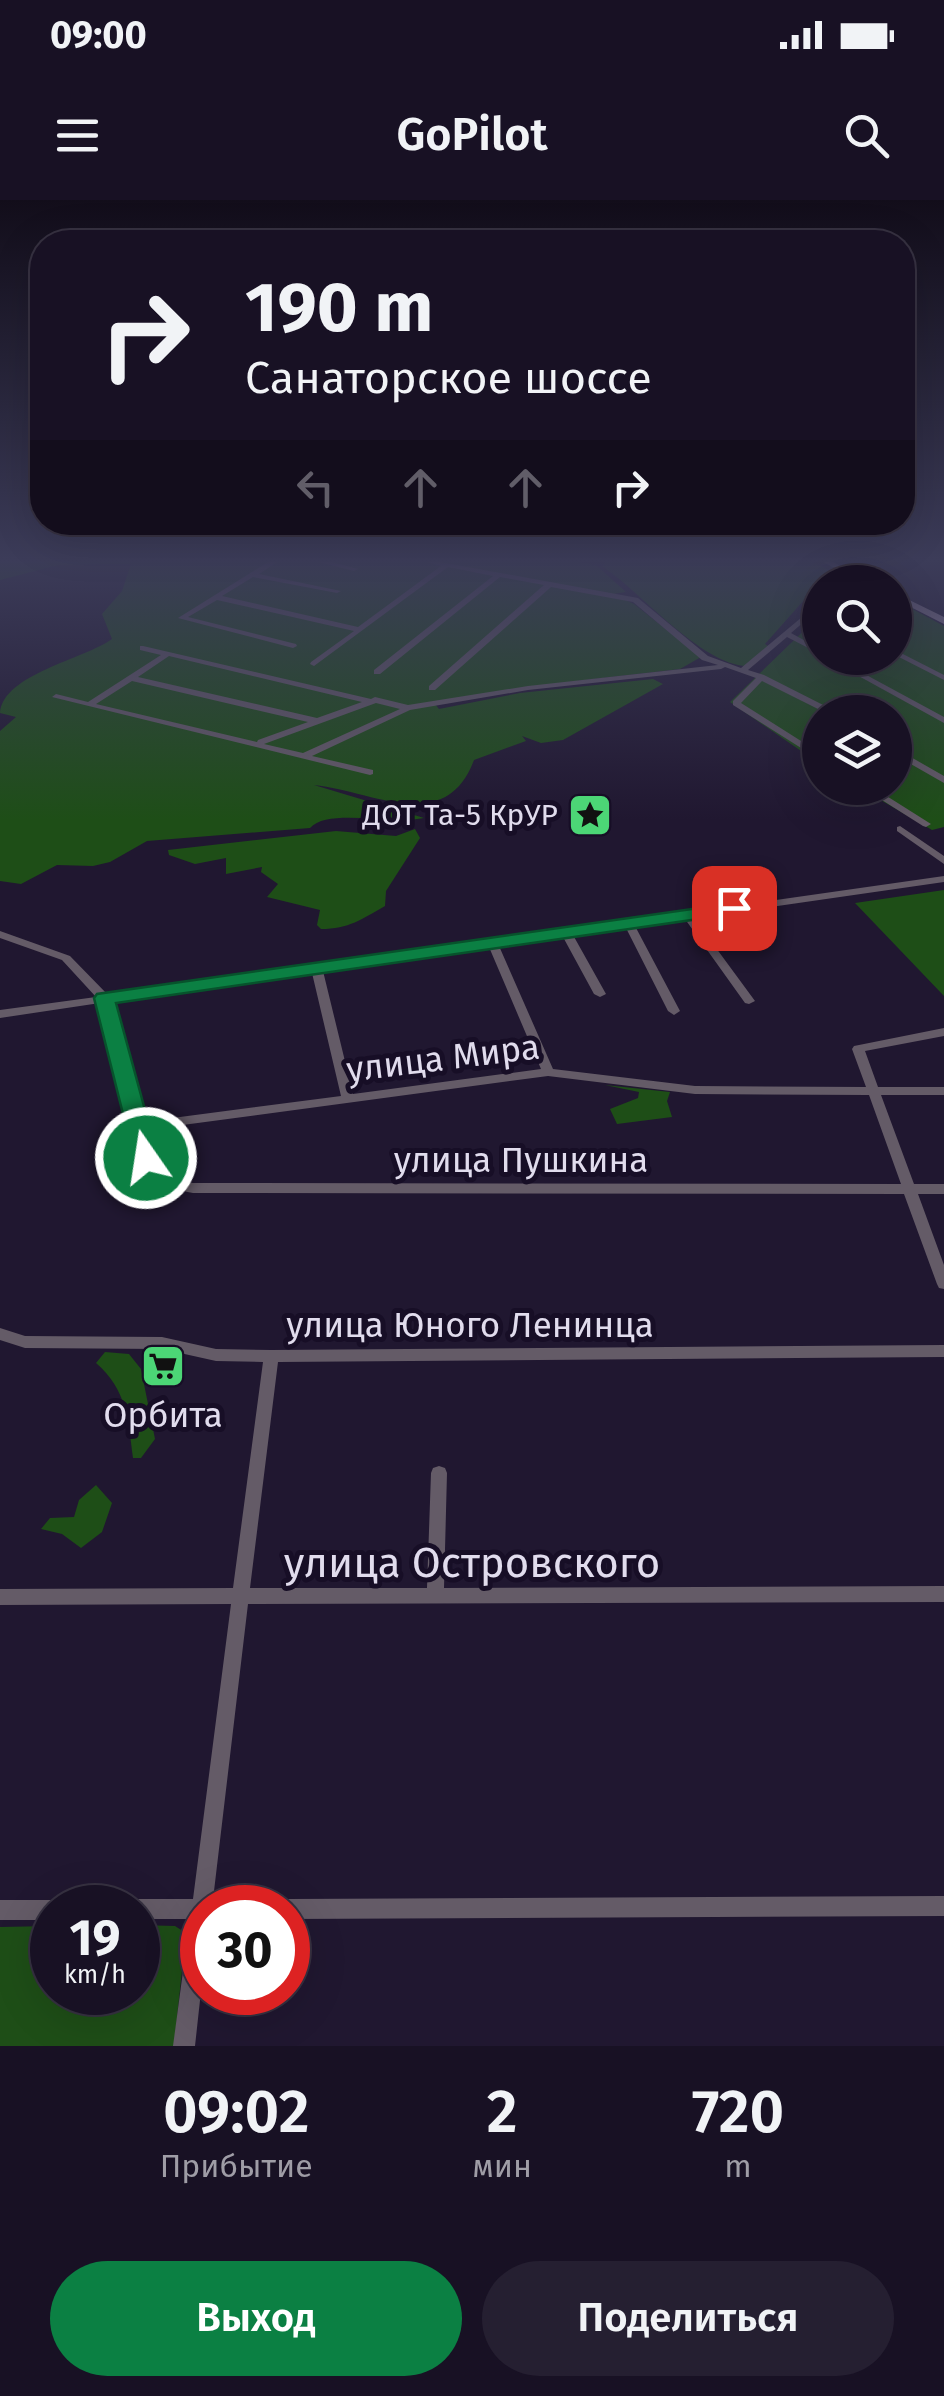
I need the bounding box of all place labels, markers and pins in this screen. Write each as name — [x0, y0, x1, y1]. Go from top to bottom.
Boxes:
place icon: ДОТ Та-5 КрУР — [567, 792, 613, 838]
place label: ДОТ Та-5 КрУР — [362, 797, 558, 833]
pin — [692, 866, 777, 951]
supermarket icon: Орбита — [140, 1343, 186, 1389]
place label: Орбита — [103, 1394, 223, 1436]

